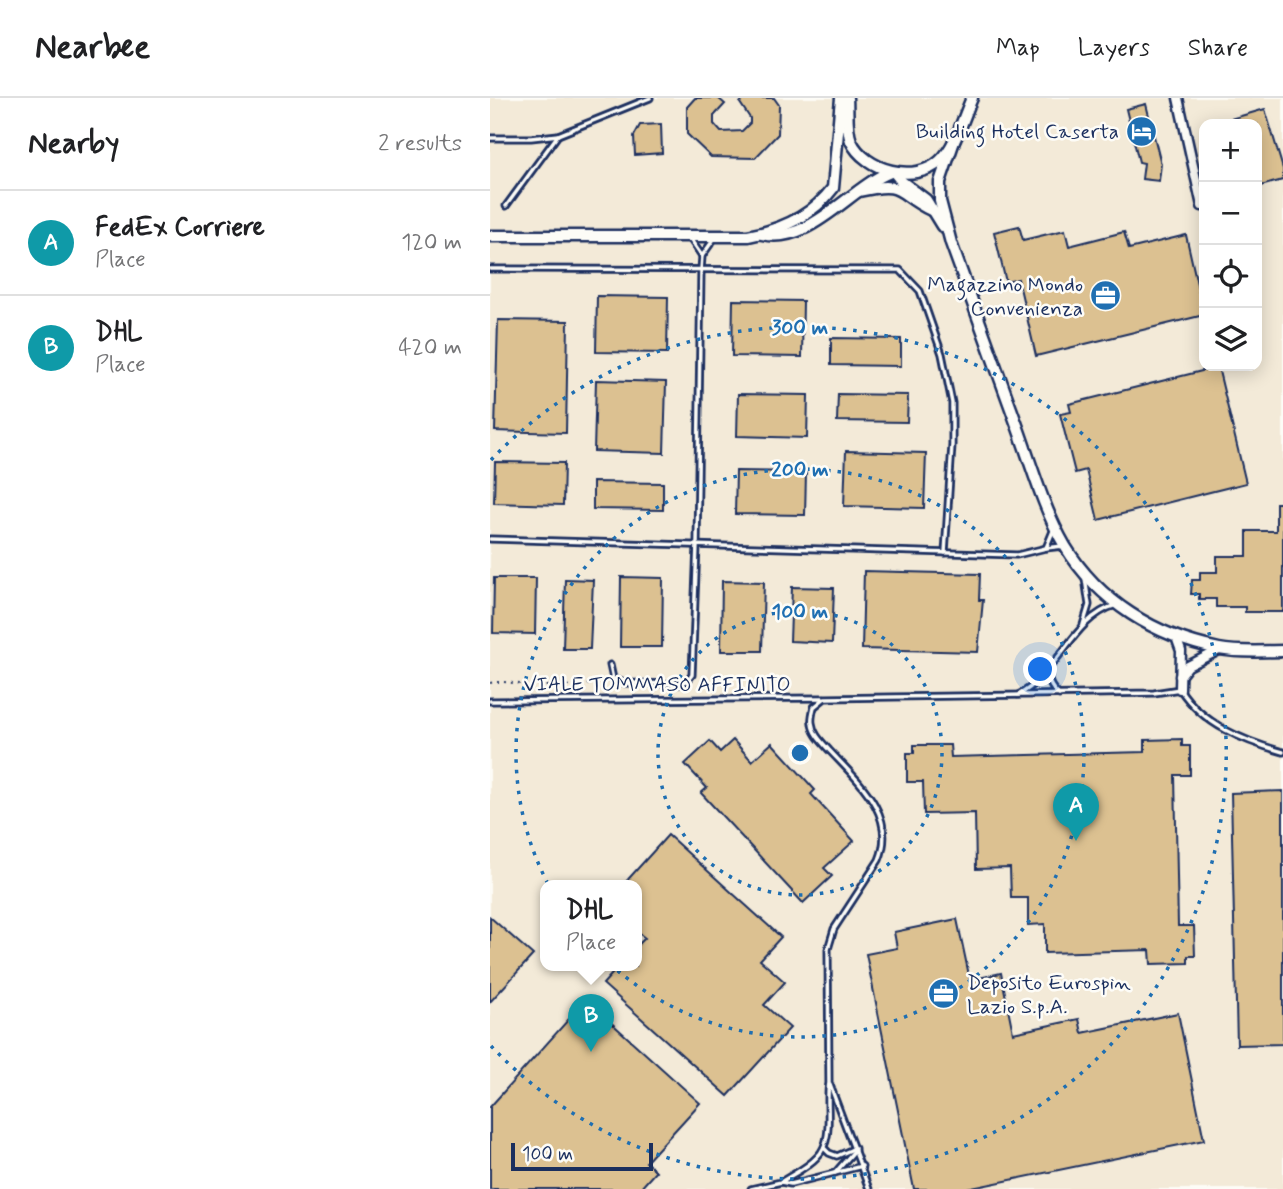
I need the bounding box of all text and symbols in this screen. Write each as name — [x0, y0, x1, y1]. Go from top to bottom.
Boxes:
text: Nearbee — [35, 26, 150, 70]
text: Map — [996, 33, 1040, 64]
text: Layers — [1078, 33, 1150, 64]
text: Share — [1188, 33, 1248, 64]
hotel icon: Building Hotel Caserta — [1125, 114, 1159, 148]
place label: Building Hotel Caserta — [916, 118, 1119, 148]
map controls — [1199, 119, 1262, 371]
button: + — [1199, 119, 1262, 182]
text: Nearby — [28, 124, 119, 163]
text: 2 results — [378, 129, 462, 159]
button: − — [1199, 182, 1262, 245]
text: FedEx Corriere — [95, 211, 265, 245]
text: A — [43, 228, 59, 258]
text: 120 m — [401, 228, 462, 258]
text: Place — [95, 245, 146, 275]
button: locate — [1199, 245, 1262, 308]
place label: Magazzino Mondo Convenienza — [927, 271, 1083, 323]
office icon: Magazzino Mondo Convenienza — [1089, 279, 1123, 313]
button: layers — [1199, 308, 1262, 371]
text: 300 m — [772, 314, 829, 342]
text: DHL — [95, 316, 143, 350]
text: B — [44, 333, 58, 363]
text: 420 m — [398, 333, 462, 363]
text: Place — [95, 350, 146, 380]
text: 200 m — [771, 456, 829, 484]
text: 100 m — [772, 598, 828, 626]
your location — [1023, 652, 1057, 686]
street label: VIALE TOMMASO AFFINITO — [523, 671, 791, 699]
centre of rings — [788, 741, 812, 765]
pin: A — [1053, 783, 1099, 841]
popup — [540, 880, 642, 971]
text: DHL — [566, 894, 614, 928]
text: Place — [566, 928, 616, 958]
place label: Deposito Eurospin Lazio S.p.A. — [967, 969, 1131, 1021]
office icon: Deposito Eurospin Lazio S.p.A. — [927, 977, 961, 1011]
pin: B — [568, 994, 614, 1052]
scale bar — [511, 1140, 653, 1172]
text: 100 m — [522, 1142, 573, 1167]

